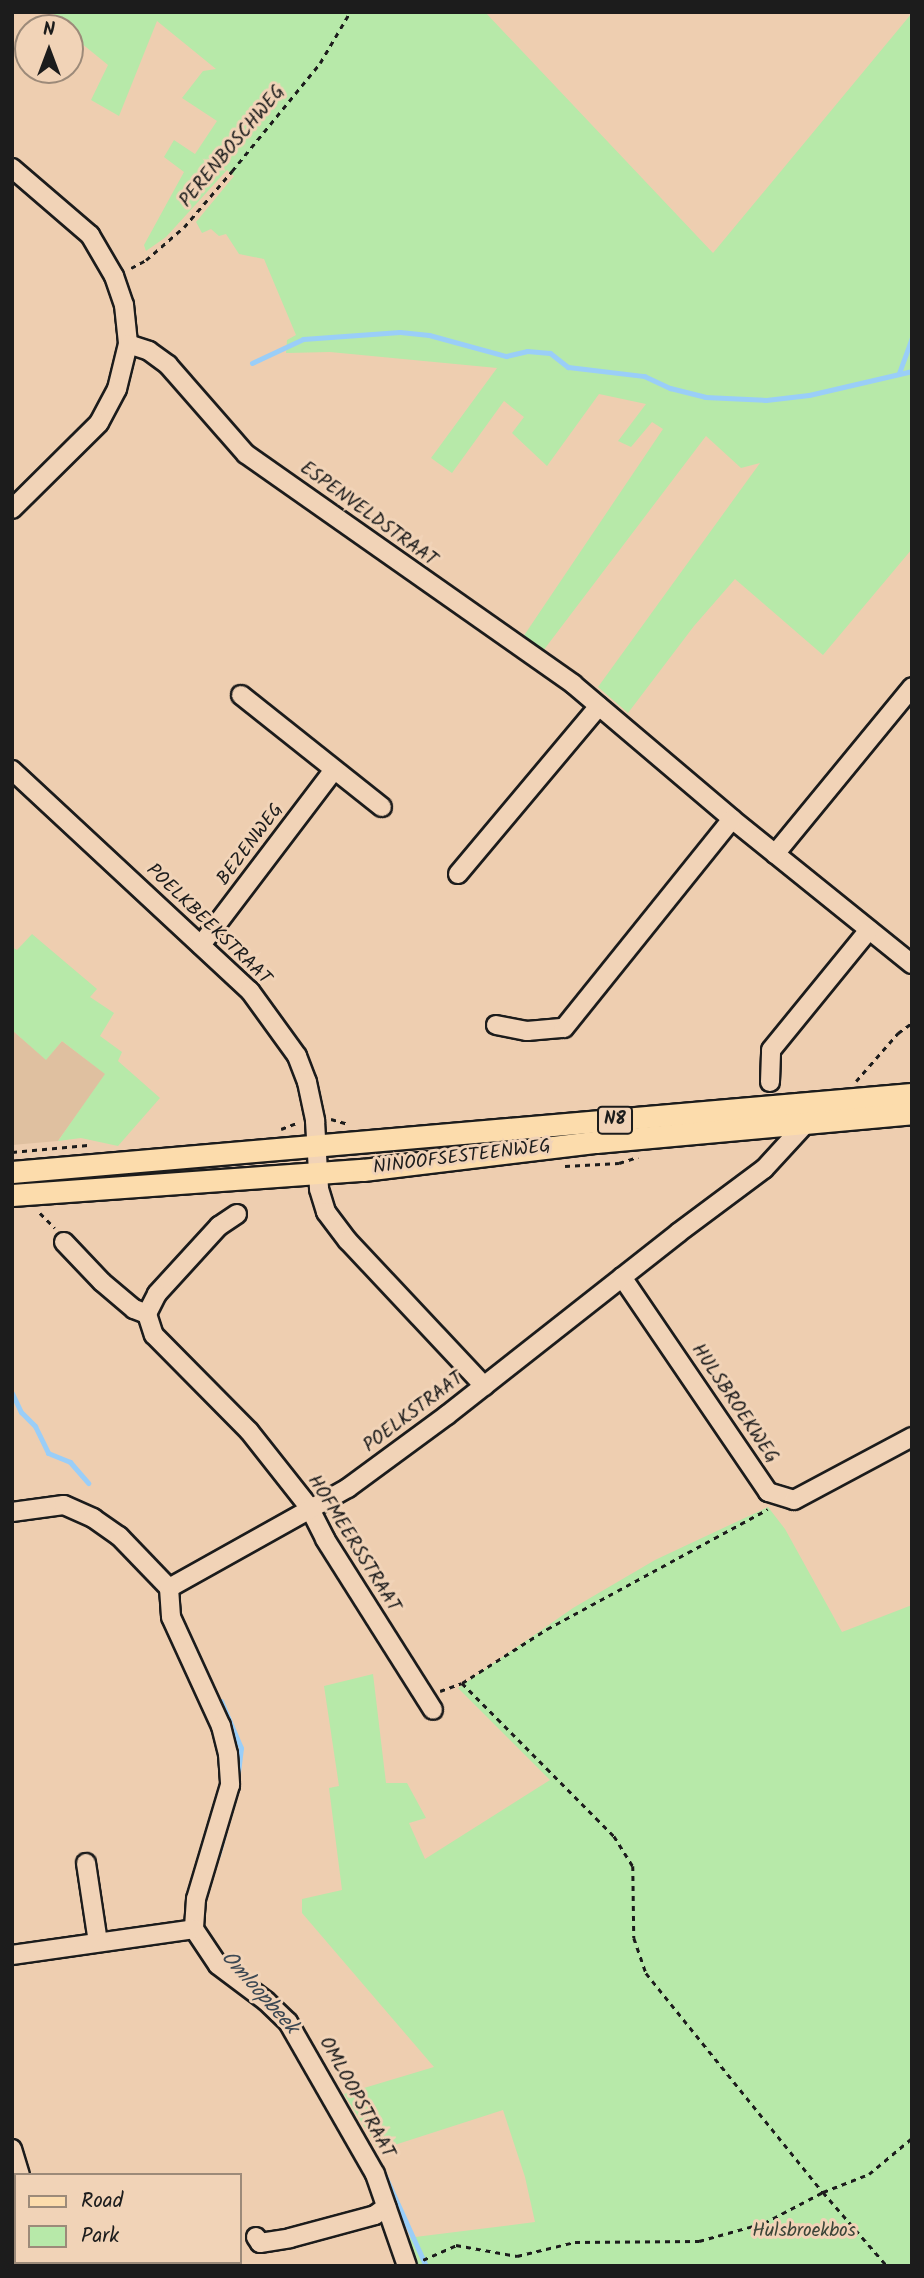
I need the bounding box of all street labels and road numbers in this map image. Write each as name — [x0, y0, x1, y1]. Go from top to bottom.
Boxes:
street label: PERENBOSCHWEG — [175, 81, 291, 213]
street label: ESPENVELDSTRAAT — [295, 458, 441, 572]
street label: BEZENWEG — [213, 800, 289, 890]
street label: POELKBEEKSTRAAT — [141, 860, 275, 990]
road number: N8 — [596, 1106, 634, 1134]
street label: NINOOFSESTEENWEG — [372, 1136, 552, 1180]
street label: HULSBROEKWEG — [686, 1340, 782, 1468]
street label: POELKSTRAAT — [360, 1368, 468, 1458]
street label: HOFMEERSSTRAAT — [302, 1471, 404, 1617]
street label: OMLOOPSTRAAT — [313, 2033, 399, 2163]

